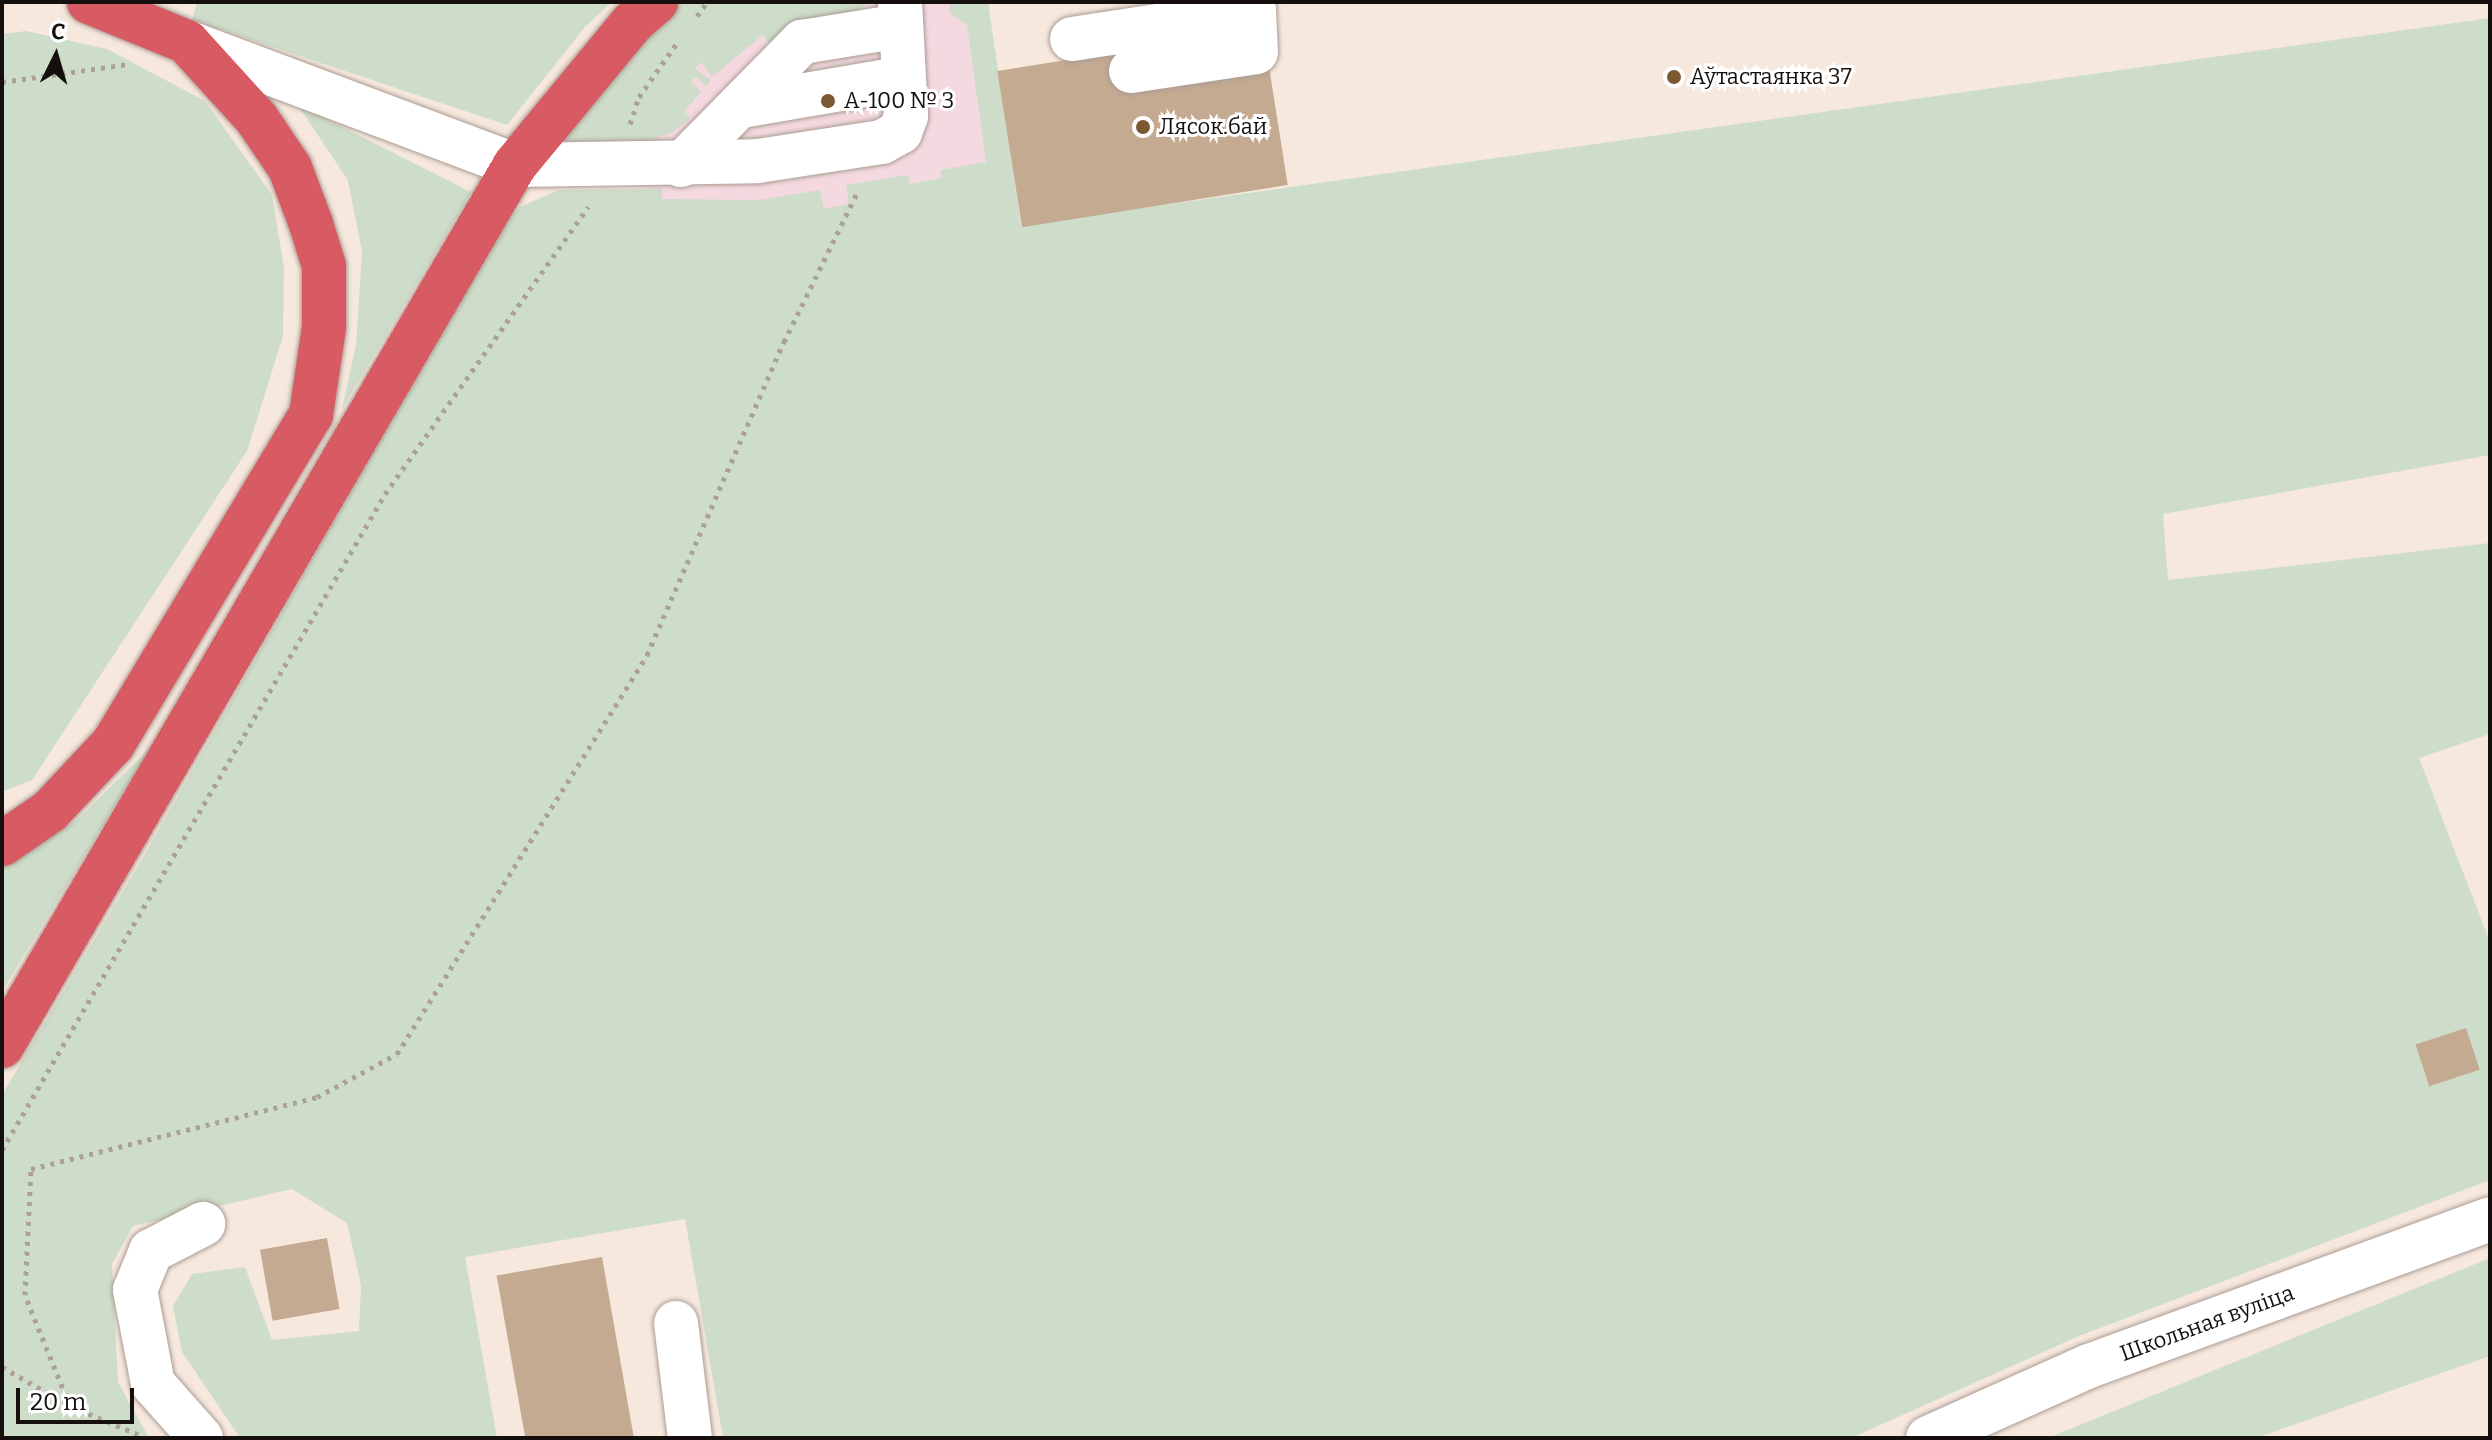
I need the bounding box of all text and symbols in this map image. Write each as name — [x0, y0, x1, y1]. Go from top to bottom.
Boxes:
north arrow — [16, 16, 96, 96]
text: С — [50, 18, 66, 46]
place label: Аўтастаянка 37 — [1690, 64, 1852, 90]
marker: Аўтастаянка 37 — [1665, 68, 1683, 86]
place label: А-100 № 3 — [844, 88, 954, 114]
marker: А-100 № 3 — [819, 92, 837, 110]
place label: Лясок.бай — [1159, 114, 1267, 140]
marker: Лясок.бай — [1134, 118, 1152, 136]
street label: Школьная вуліца — [2116, 1279, 2298, 1367]
scale bar — [20, 1372, 138, 1422]
text: 20 m — [30, 1388, 86, 1416]

